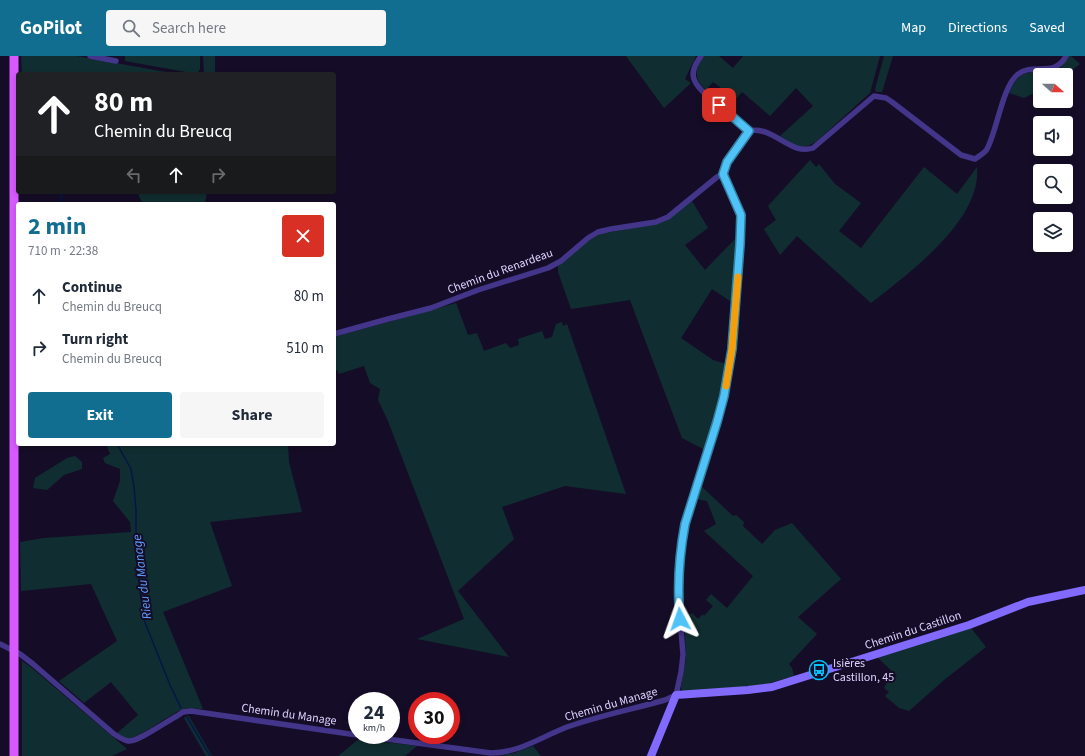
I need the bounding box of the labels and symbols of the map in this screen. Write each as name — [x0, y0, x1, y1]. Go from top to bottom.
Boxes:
north arrow — [1033, 68, 1073, 108]
pin — [702, 88, 736, 122]
street label: Chemin du Renardeau — [445, 244, 555, 298]
water label: Rieu du Manage — [128, 533, 156, 620]
position arrow — [659, 598, 701, 640]
street label: Chemin du Castillon — [863, 607, 964, 654]
place label: Isières Castillon, 45 — [833, 655, 894, 686]
bus stop icon: Isières Castillon, 45 — [808, 659, 830, 681]
street label: Chemin du Manage — [563, 683, 660, 726]
speed limit sign: 30 — [408, 692, 460, 744]
street label: Chemin du Manage — [240, 699, 338, 730]

